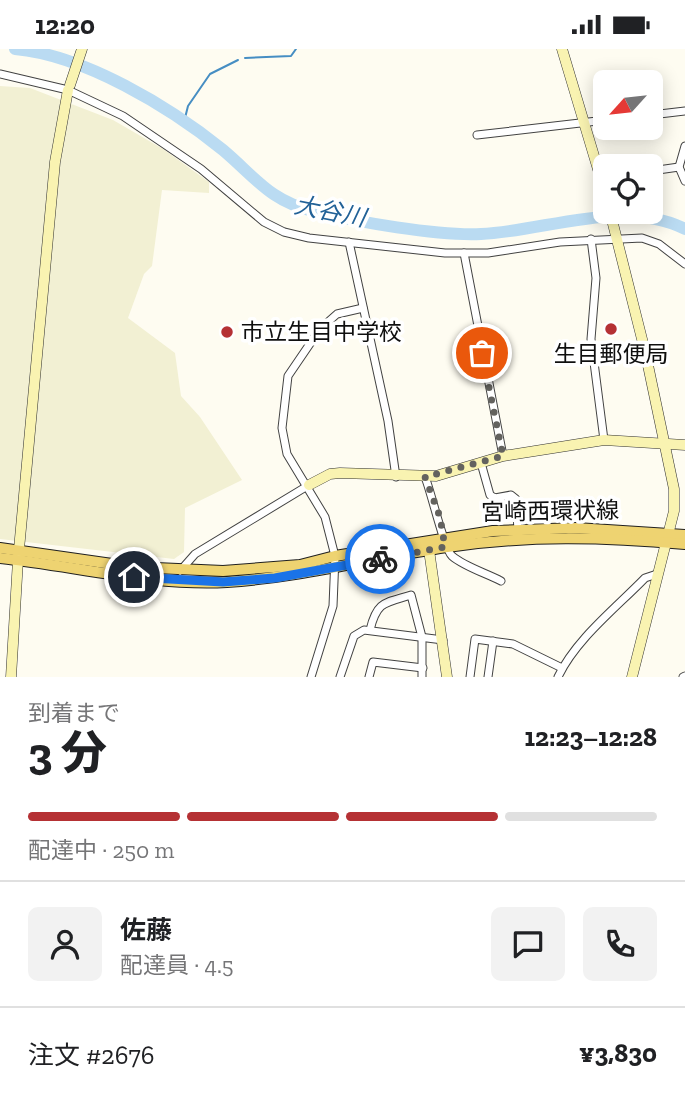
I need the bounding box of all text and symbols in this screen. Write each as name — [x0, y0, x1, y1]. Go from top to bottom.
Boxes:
text: 12:20 — [35, 9, 95, 41]
north arrow — [593, 70, 663, 140]
map controls — [593, 70, 663, 224]
button: locate — [593, 154, 663, 224]
water label: 大谷川 — [292, 190, 371, 233]
place label: 市立生目中学校 — [241, 318, 402, 346]
marker: 生目郵便局 — [603, 321, 619, 337]
pin — [452, 323, 512, 383]
marker: 市立生目中学校 — [219, 324, 235, 340]
icon: bag — [463, 334, 501, 372]
place label: 生目郵便局 — [554, 340, 669, 368]
street label: 宮崎西環状線 — [481, 496, 619, 526]
courier — [345, 524, 415, 594]
icon: bike — [361, 540, 399, 578]
pin — [104, 547, 164, 607]
icon: home — [115, 558, 153, 596]
text: 到着まで — [28, 699, 120, 727]
text: 12:23–12:28 — [525, 721, 657, 753]
text: 3 分 — [28, 726, 107, 781]
text: 配達中 · 250 m — [28, 836, 174, 864]
button: person — [28, 907, 102, 981]
button: chat — [491, 907, 565, 981]
button: phone — [583, 907, 657, 981]
text: 佐藤 — [120, 914, 172, 946]
text: 配達員 · 4.5 — [120, 951, 234, 979]
text: ¥3,830 — [579, 1037, 657, 1069]
text: 注文 #2676 — [28, 1039, 155, 1071]

